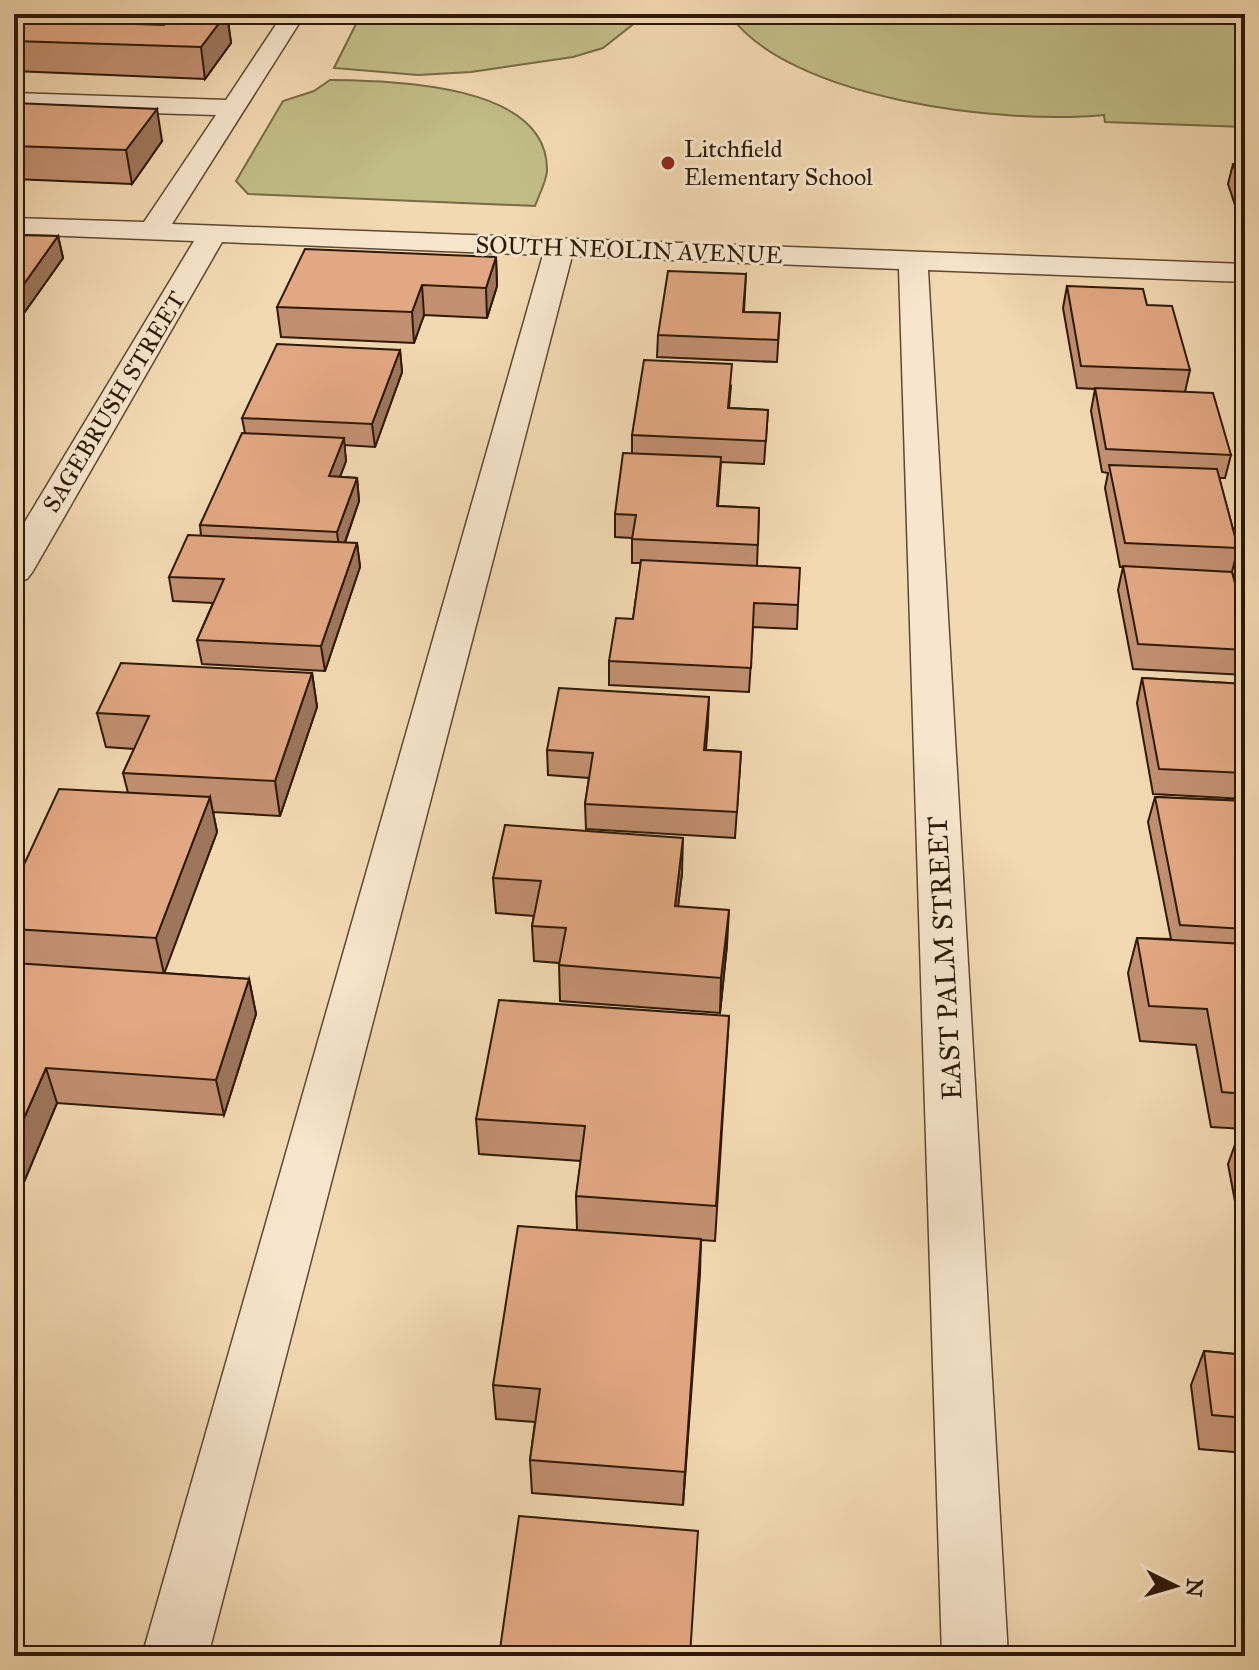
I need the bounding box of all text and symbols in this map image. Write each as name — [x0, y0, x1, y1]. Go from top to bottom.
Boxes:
place label: Litchfield Elementary School — [684, 134, 873, 192]
marker: Litchfield Elementary School — [659, 154, 677, 172]
street label: SOUTH NEOLIN AVENUE — [475, 230, 783, 270]
street label: SAGEBRUSH STREET — [36, 286, 192, 518]
street label: EAST PALM STREET — [920, 815, 969, 1101]
north arrow — [1135, 1546, 1215, 1626]
text: N — [1180, 1577, 1209, 1599]

